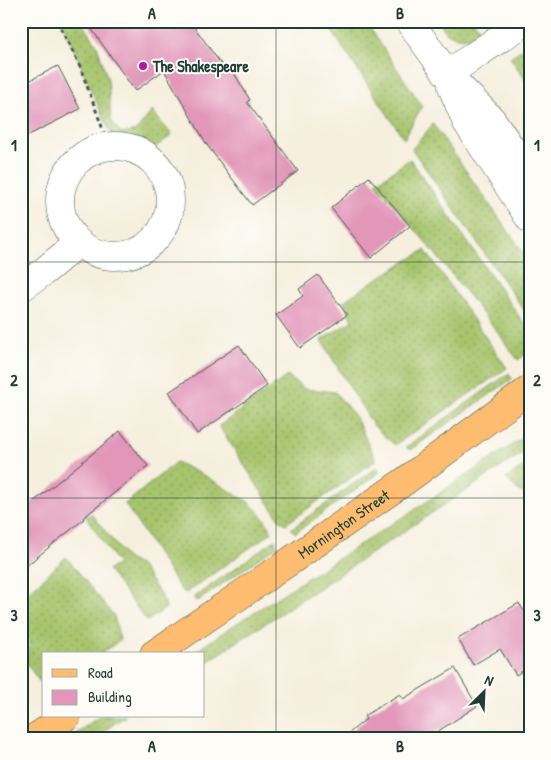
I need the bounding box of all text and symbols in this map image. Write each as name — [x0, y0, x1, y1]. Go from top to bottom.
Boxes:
text: A — [148, 2, 156, 24]
text: B — [396, 2, 404, 24]
place label: The Shakespeare — [152, 55, 249, 78]
marker: The Shakespeare — [137, 60, 149, 72]
text: 1 — [11, 134, 17, 156]
text: 1 — [534, 134, 540, 156]
text: 2 — [10, 369, 18, 391]
text: 2 — [533, 369, 541, 391]
street label: Mornington Street — [293, 484, 394, 564]
text: 3 — [10, 604, 18, 626]
text: 3 — [533, 604, 541, 626]
legend — [42, 652, 205, 718]
text: Road — [88, 662, 113, 683]
north arrow — [458, 668, 508, 718]
text: N — [482, 669, 497, 690]
text: Building — [88, 686, 132, 707]
text: A — [148, 735, 156, 757]
text: B — [396, 735, 404, 757]

